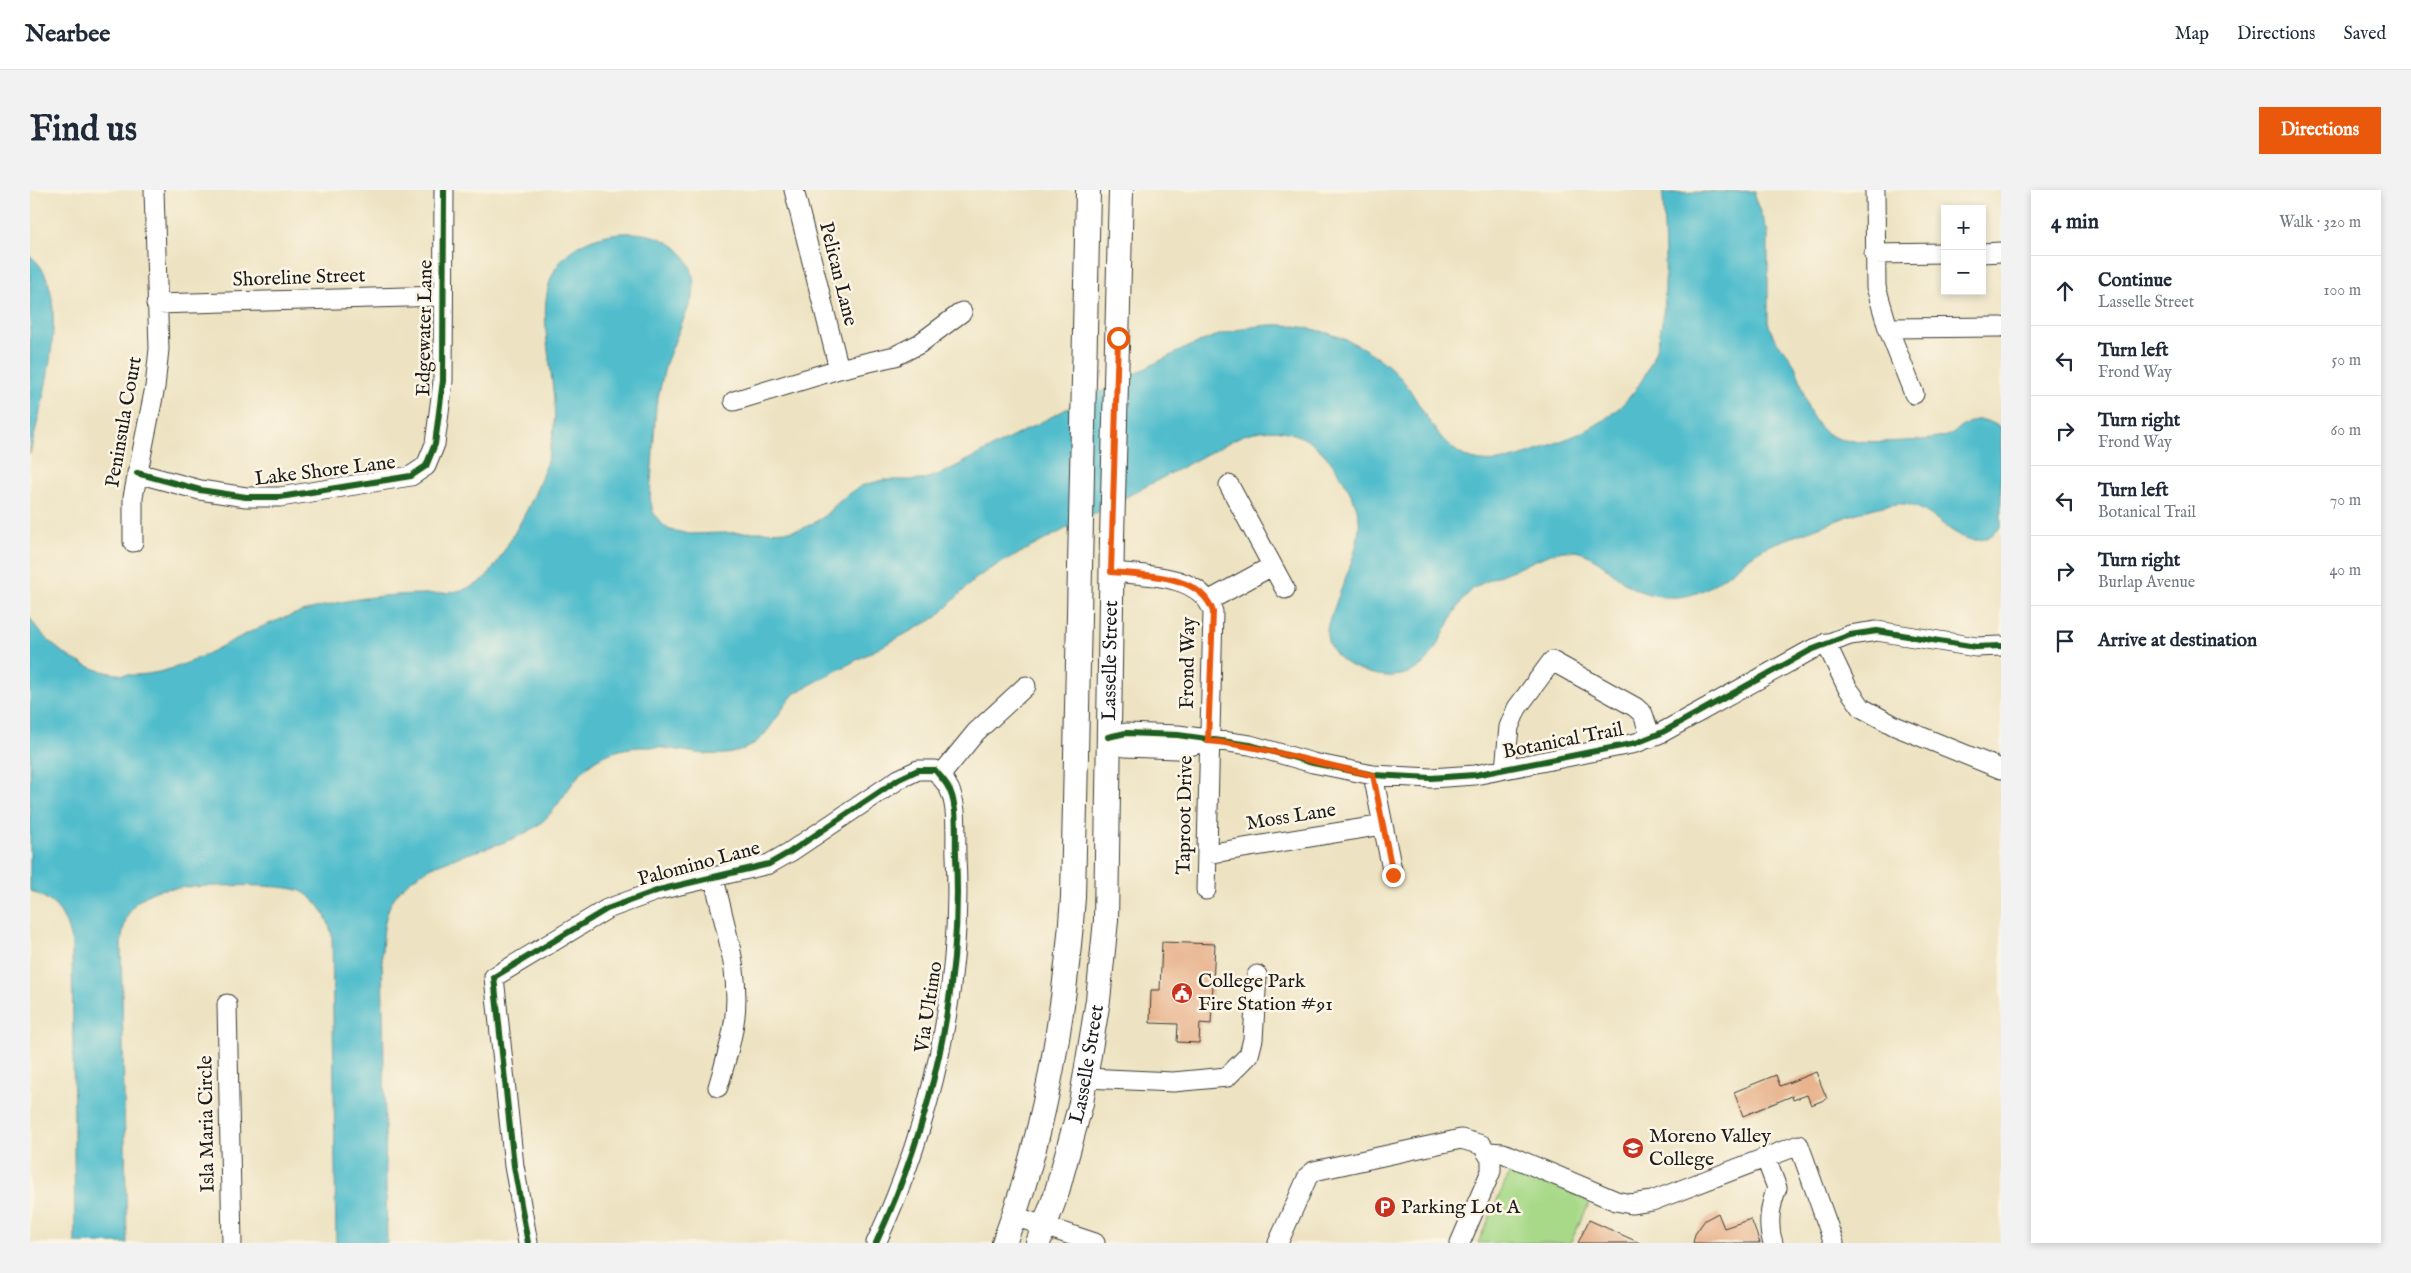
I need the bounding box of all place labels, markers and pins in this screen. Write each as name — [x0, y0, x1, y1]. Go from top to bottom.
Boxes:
place label: College Park Fire Station #91 — [1198, 969, 1333, 1017]
public building icon: College Park Fire Station #91 — [1170, 981, 1194, 1005]
place label: Moreno Valley College — [1649, 1124, 1771, 1172]
school or university icon: Moreno Valley College — [1621, 1136, 1645, 1160]
parking icon: Parking Lot A — [1373, 1195, 1397, 1219]
place label: Parking Lot A — [1401, 1195, 1521, 1220]

